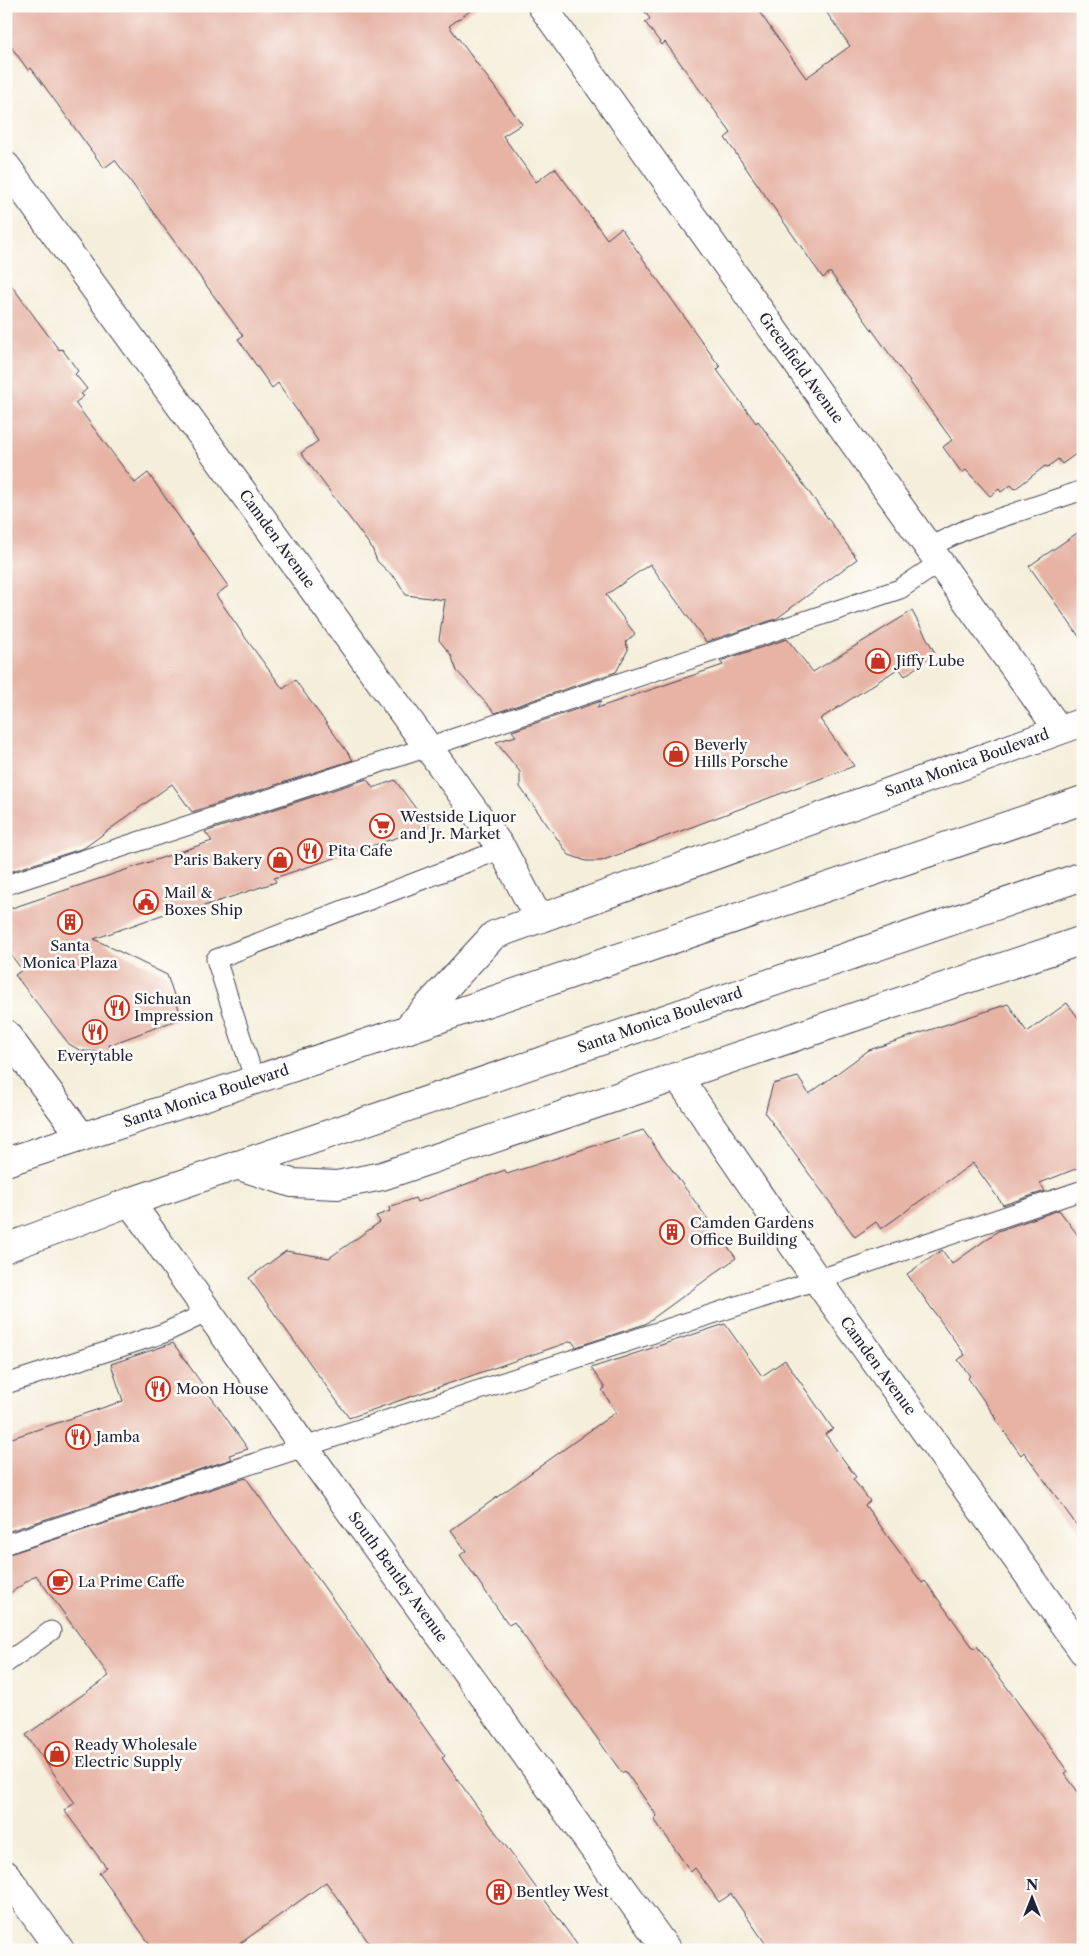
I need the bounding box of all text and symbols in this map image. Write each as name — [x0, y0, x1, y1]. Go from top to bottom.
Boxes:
street label: Greenfield Avenue — [755, 308, 848, 427]
street label: Camden Avenue — [235, 486, 319, 592]
shop icon: Jiffy Lube — [865, 648, 891, 674]
place label: Jiffy Lube — [894, 651, 965, 670]
street label: Santa Monica Boulevard — [882, 724, 1051, 801]
place label: Beverly Hills Porsche — [694, 735, 788, 771]
shop icon: Beverly Hills Porsche — [663, 741, 689, 767]
place label: Westside Liquor and Jr. Market — [399, 807, 517, 843]
supermarket icon: Westside Liquor and Jr. Market — [369, 813, 395, 839]
restaurant icon: Pita Cafe — [297, 838, 323, 864]
place label: Pita Cafe — [328, 841, 393, 860]
shop icon: Paris Bakery — [267, 847, 293, 873]
place label: Paris Bakery — [173, 850, 263, 869]
place label: Mail & Boxes Ship — [164, 883, 243, 919]
public building icon: Mail & Boxes Ship — [133, 889, 159, 915]
building icon: Santa Monica Plaza — [57, 909, 83, 935]
place label: Santa Monica Plaza — [22, 936, 118, 972]
street label: Santa Monica Boulevard — [575, 982, 745, 1057]
place label: Sichuan Impression — [134, 989, 214, 1025]
restaurant icon: Sichuan Impression — [104, 995, 130, 1021]
restaurant icon: Everytable — [82, 1019, 108, 1045]
place label: Everytable — [57, 1046, 133, 1065]
street label: Santa Monica Boulevard — [121, 1060, 291, 1131]
place label: Camden Gardens Office Building — [690, 1213, 814, 1249]
building icon: Camden Gardens Office Building — [659, 1219, 685, 1245]
street label: Camden Avenue — [836, 1313, 920, 1419]
restaurant icon: Moon House — [145, 1376, 171, 1402]
place label: Moon House — [176, 1379, 268, 1398]
restaurant icon: Jamba — [65, 1424, 91, 1450]
place label: Jamba — [94, 1427, 140, 1446]
street label: South Bentley Avenue — [345, 1508, 452, 1646]
cafe icon: La Prime Caffe — [47, 1569, 73, 1595]
place label: La Prime Caffe — [78, 1572, 185, 1591]
place label: Ready Wholesale Electric Supply — [74, 1735, 197, 1771]
shop icon: Ready Wholesale Electric Supply — [44, 1741, 70, 1767]
north arrow — [1006, 1874, 1056, 1924]
text: N — [1026, 1876, 1038, 1894]
building icon: Bentley West — [486, 1879, 512, 1905]
place label: Bentley West — [516, 1882, 609, 1901]

